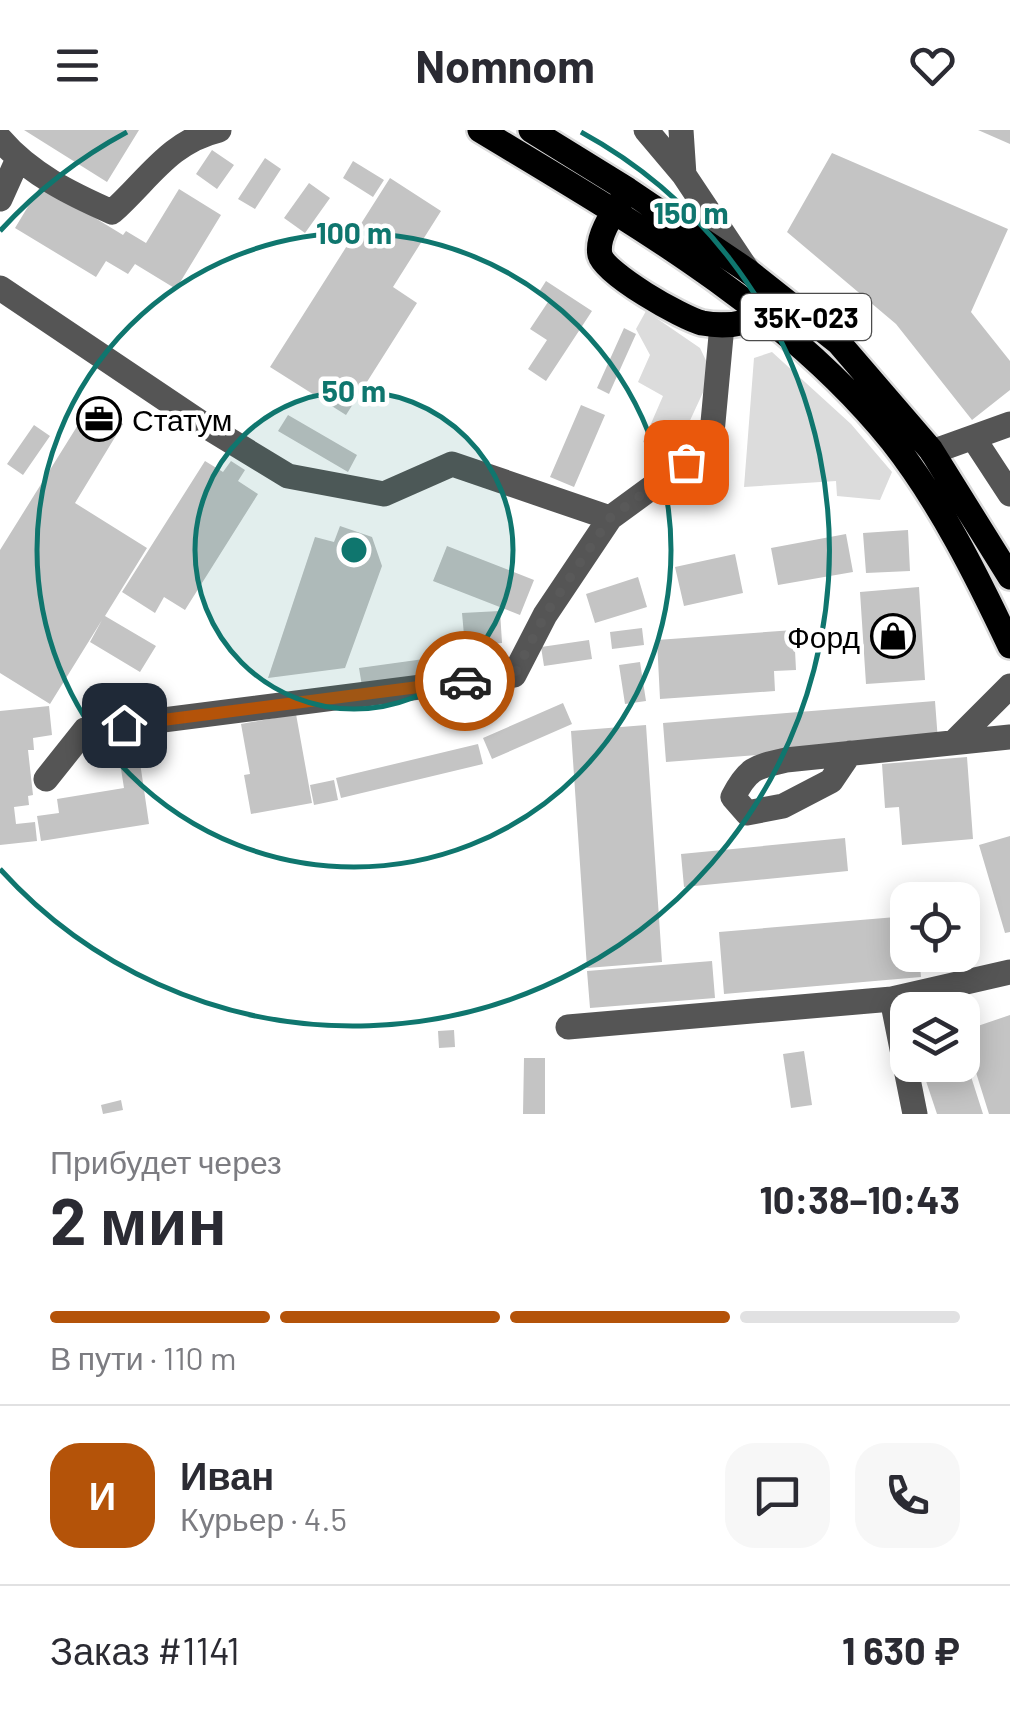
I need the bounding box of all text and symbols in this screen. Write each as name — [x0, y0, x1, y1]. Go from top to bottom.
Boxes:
icon: menu — [50, 38, 105, 93]
text: Nomnom — [415, 38, 595, 92]
icon: heart — [905, 38, 960, 93]
text: 150 m — [654, 194, 728, 230]
text: 100 m — [316, 214, 392, 250]
road number: 35К-023 — [741, 294, 871, 340]
text: 50 m — [322, 372, 386, 408]
office icon: Статум — [76, 396, 122, 442]
place label: Статум — [132, 401, 232, 437]
pin — [644, 420, 729, 505]
icon: bag — [659, 435, 714, 490]
centre of rings — [336, 532, 372, 568]
shop icon: Форд — [870, 613, 916, 659]
place label: Форд — [787, 618, 860, 654]
courier — [415, 631, 515, 731]
icon: car — [438, 654, 493, 709]
pin — [82, 683, 167, 768]
icon: home — [97, 698, 152, 753]
map controls — [890, 882, 980, 1082]
button: locate — [890, 882, 980, 972]
button: layers — [890, 992, 980, 1082]
text: Прибудет через — [50, 1142, 282, 1180]
text: 10:38–10:43 — [759, 1176, 960, 1222]
text: 2 мин — [50, 1180, 227, 1258]
text: В пути · 110 m — [50, 1338, 237, 1376]
button: chat — [725, 1443, 830, 1548]
button: phone — [855, 1443, 960, 1548]
text: Иван — [180, 1452, 274, 1498]
text: И — [89, 1472, 116, 1518]
text: Курьер · 4.5 — [180, 1499, 347, 1537]
text: Заказ #1141 — [50, 1627, 240, 1673]
text: 1 630 ₽ — [842, 1627, 960, 1673]

